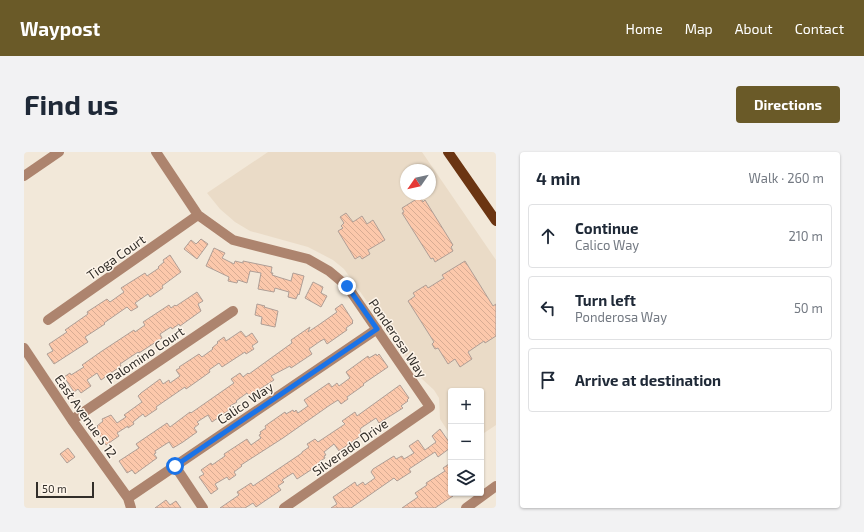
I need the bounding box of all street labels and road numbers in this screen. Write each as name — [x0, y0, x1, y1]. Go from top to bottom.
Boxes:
street label: Tioga Court — [84, 231, 148, 283]
street label: Ponderosa Way — [366, 295, 430, 381]
street label: Palomino Court — [103, 323, 187, 387]
street label: East Avenue S 12 — [51, 371, 121, 461]
street label: Calico Way — [214, 378, 276, 428]
street label: Silverado Drive — [309, 415, 391, 479]

